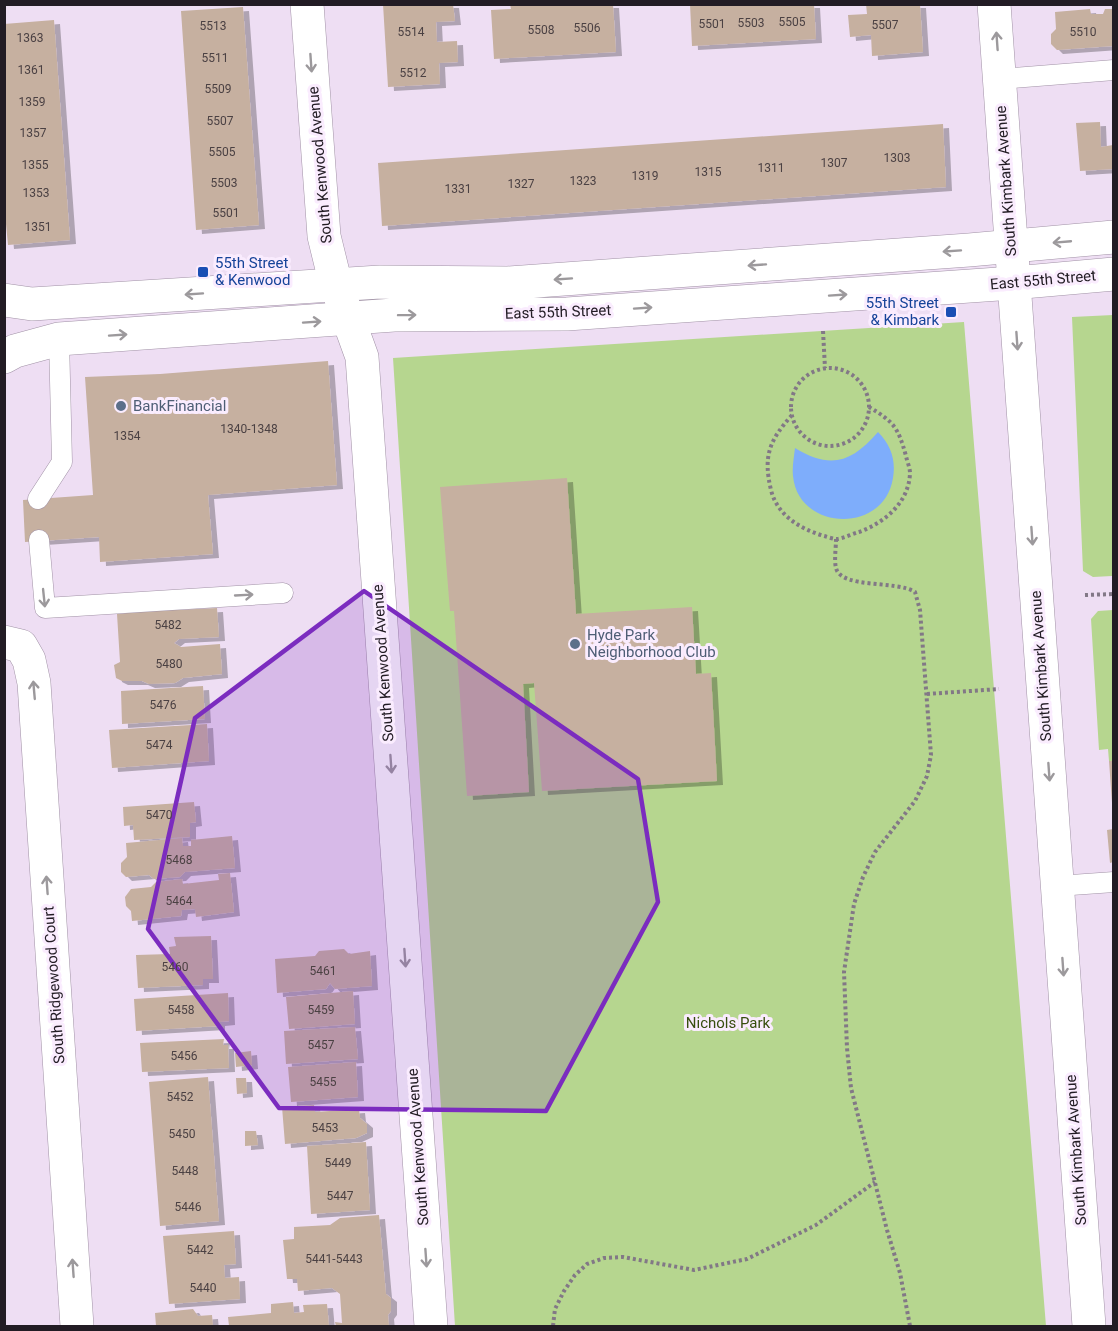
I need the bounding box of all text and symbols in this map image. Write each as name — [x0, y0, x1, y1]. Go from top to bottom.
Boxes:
house number: 5505 — [779, 15, 806, 29]
house number: 5503 — [738, 16, 764, 30]
house number: 5501 — [699, 17, 725, 31]
house number: 5507 — [872, 18, 899, 32]
house number: 5513 — [200, 19, 226, 33]
house number: 5506 — [574, 21, 601, 35]
house number: 5508 — [528, 23, 555, 37]
house number: 5514 — [398, 25, 425, 39]
house number: 5510 — [1070, 25, 1097, 39]
house number: 1363 — [17, 31, 43, 45]
one-way arrow — [991, 32, 1002, 52]
house number: 5511 — [202, 51, 228, 65]
one-way arrow — [306, 52, 317, 72]
house number: 1361 — [18, 63, 44, 77]
house number: 5512 — [400, 66, 427, 80]
house number: 5509 — [205, 82, 231, 96]
street label: South Kenwood Avenue — [304, 86, 336, 244]
house number: 1359 — [19, 95, 45, 109]
street label: South Kimbark Avenue — [992, 105, 1020, 257]
house number: 5507 — [207, 114, 234, 128]
house number: 1357 — [20, 126, 47, 140]
house number: 5505 — [209, 145, 236, 159]
house number: 1303 — [884, 151, 910, 165]
house number: 1307 — [821, 156, 848, 170]
house number: 1355 — [22, 158, 49, 172]
house number: 1311 — [758, 161, 784, 175]
house number: 1315 — [695, 165, 722, 179]
house number: 1319 — [632, 169, 658, 183]
house number: 1323 — [570, 174, 596, 188]
house number: 5503 — [211, 176, 237, 190]
house number: 1327 — [508, 177, 535, 191]
house number: 1331 — [445, 182, 471, 196]
house number: 1353 — [23, 186, 49, 200]
house number: 5501 — [213, 206, 239, 220]
house number: 1351 — [25, 220, 51, 234]
one-way arrow — [1052, 237, 1072, 248]
one-way arrow — [942, 246, 962, 257]
place label: 55th Street & Kenwood — [215, 254, 290, 289]
one-way arrow — [748, 260, 768, 271]
marker: 55th Street & Kenwood — [196, 265, 210, 279]
street label: East 55th Street — [989, 266, 1097, 294]
one-way arrow — [553, 274, 573, 285]
one-way arrow — [184, 288, 204, 299]
one-way arrow — [827, 289, 847, 300]
place label: 55th Street & Kimbark — [866, 294, 939, 329]
street label: East 55th Street — [505, 301, 612, 323]
one-way arrow — [633, 303, 653, 314]
marker: 55th Street & Kimbark — [944, 305, 958, 319]
one-way arrow — [396, 309, 416, 321]
one-way arrow — [302, 316, 322, 327]
one-way arrow — [107, 330, 127, 341]
one-way arrow — [1012, 331, 1023, 351]
place label: BankFinancial — [133, 397, 226, 415]
marker: BankFinancial — [114, 399, 128, 413]
house number: 1340-1348 — [220, 422, 278, 436]
house number: 1354 — [114, 429, 141, 443]
one-way arrow — [1026, 525, 1037, 545]
street label: South Kenwood Avenue — [369, 584, 397, 742]
one-way arrow — [39, 588, 50, 607]
one-way arrow — [233, 590, 253, 601]
street label: South Kimbark Avenue — [1027, 590, 1055, 742]
house number: 5482 — [155, 618, 182, 632]
place label: Hyde Park Neighborhood Club — [587, 626, 716, 661]
marker: Hyde Park Neighborhood Club — [568, 637, 582, 651]
house number: 5480 — [156, 657, 183, 671]
one-way arrow — [28, 681, 39, 701]
house number: 5476 — [150, 698, 177, 712]
house number: 5474 — [146, 738, 173, 752]
one-way arrow — [385, 754, 396, 773]
one-way arrow — [1043, 762, 1054, 782]
house number: 5470 — [146, 808, 173, 822]
house number: 5468 — [166, 853, 193, 867]
one-way arrow — [42, 876, 53, 895]
house number: 5464 — [166, 894, 193, 908]
street label: South Ridgewood Court — [40, 906, 68, 1064]
one-way arrow — [399, 948, 410, 968]
one-way arrow — [1058, 956, 1069, 976]
house number: 5460 — [162, 960, 189, 974]
house number: 5461 — [310, 964, 336, 978]
house number: 5458 — [168, 1003, 195, 1017]
house number: 5459 — [308, 1003, 334, 1017]
park label: Nichols Park — [686, 1014, 771, 1032]
house number: 5457 — [308, 1038, 335, 1052]
house number: 5456 — [171, 1049, 198, 1063]
street label: South Kenwood Avenue — [404, 1068, 432, 1226]
street label: South Kimbark Avenue — [1062, 1074, 1090, 1226]
house number: 5455 — [310, 1075, 337, 1089]
house number: 5452 — [167, 1090, 194, 1104]
house number: 5453 — [312, 1121, 338, 1135]
house number: 5450 — [169, 1127, 196, 1141]
house number: 5449 — [325, 1156, 351, 1170]
house number: 5448 — [172, 1164, 199, 1178]
house number: 5447 — [327, 1189, 354, 1203]
house number: 5446 — [175, 1200, 202, 1214]
house number: 5442 — [187, 1243, 214, 1257]
one-way arrow — [421, 1247, 432, 1267]
house number: 5441-5443 — [305, 1252, 363, 1266]
one-way arrow — [68, 1259, 79, 1279]
house number: 5440 — [190, 1281, 217, 1295]

